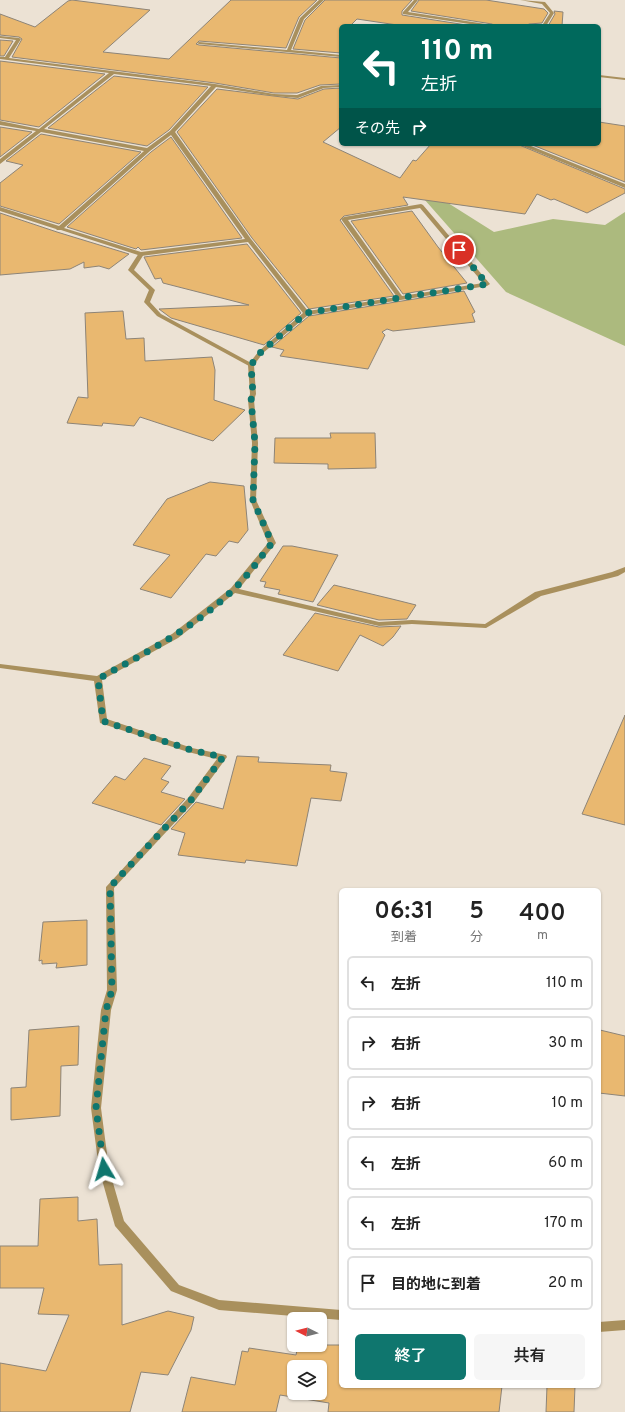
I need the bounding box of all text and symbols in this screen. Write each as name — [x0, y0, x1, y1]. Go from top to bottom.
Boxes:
text: 110 m — [421, 34, 493, 70]
icon: left — [355, 40, 407, 92]
text: 左折 — [421, 74, 457, 97]
icon: right — [408, 116, 430, 138]
text: その先 — [355, 120, 400, 139]
pin — [442, 233, 476, 267]
icon: arrive — [448, 239, 470, 261]
text: 06:31 — [374, 897, 434, 927]
text: 5 — [469, 897, 484, 927]
text: 400 — [519, 899, 566, 929]
text: m — [537, 928, 548, 944]
text: 到着 — [391, 930, 417, 946]
text: 分 — [470, 930, 483, 946]
icon: left — [357, 972, 379, 994]
text: 110 m — [546, 974, 583, 993]
text: 左折 — [391, 976, 421, 995]
icon: right — [357, 1032, 379, 1054]
text: 30 m — [548, 1034, 583, 1053]
text: 右折 — [391, 1036, 421, 1055]
icon: right — [357, 1092, 379, 1114]
text: 10 m — [552, 1094, 583, 1113]
text: 右折 — [391, 1096, 421, 1115]
position arrow — [83, 1148, 125, 1190]
icon: left — [357, 1152, 379, 1174]
text: 60 m — [548, 1154, 583, 1173]
text: 左折 — [391, 1156, 421, 1175]
icon: left — [357, 1212, 379, 1234]
text: 170 m — [544, 1214, 583, 1233]
text: 左折 — [391, 1216, 421, 1235]
icon: arrive — [357, 1272, 379, 1294]
text: 20 m — [548, 1274, 583, 1293]
text: 目的地に到着 — [391, 1276, 481, 1295]
north arrow — [287, 1312, 327, 1352]
map controls — [287, 1312, 327, 1400]
button: 終了 — [355, 1334, 466, 1380]
button: 共有 — [474, 1334, 585, 1380]
button: layers — [287, 1360, 327, 1400]

